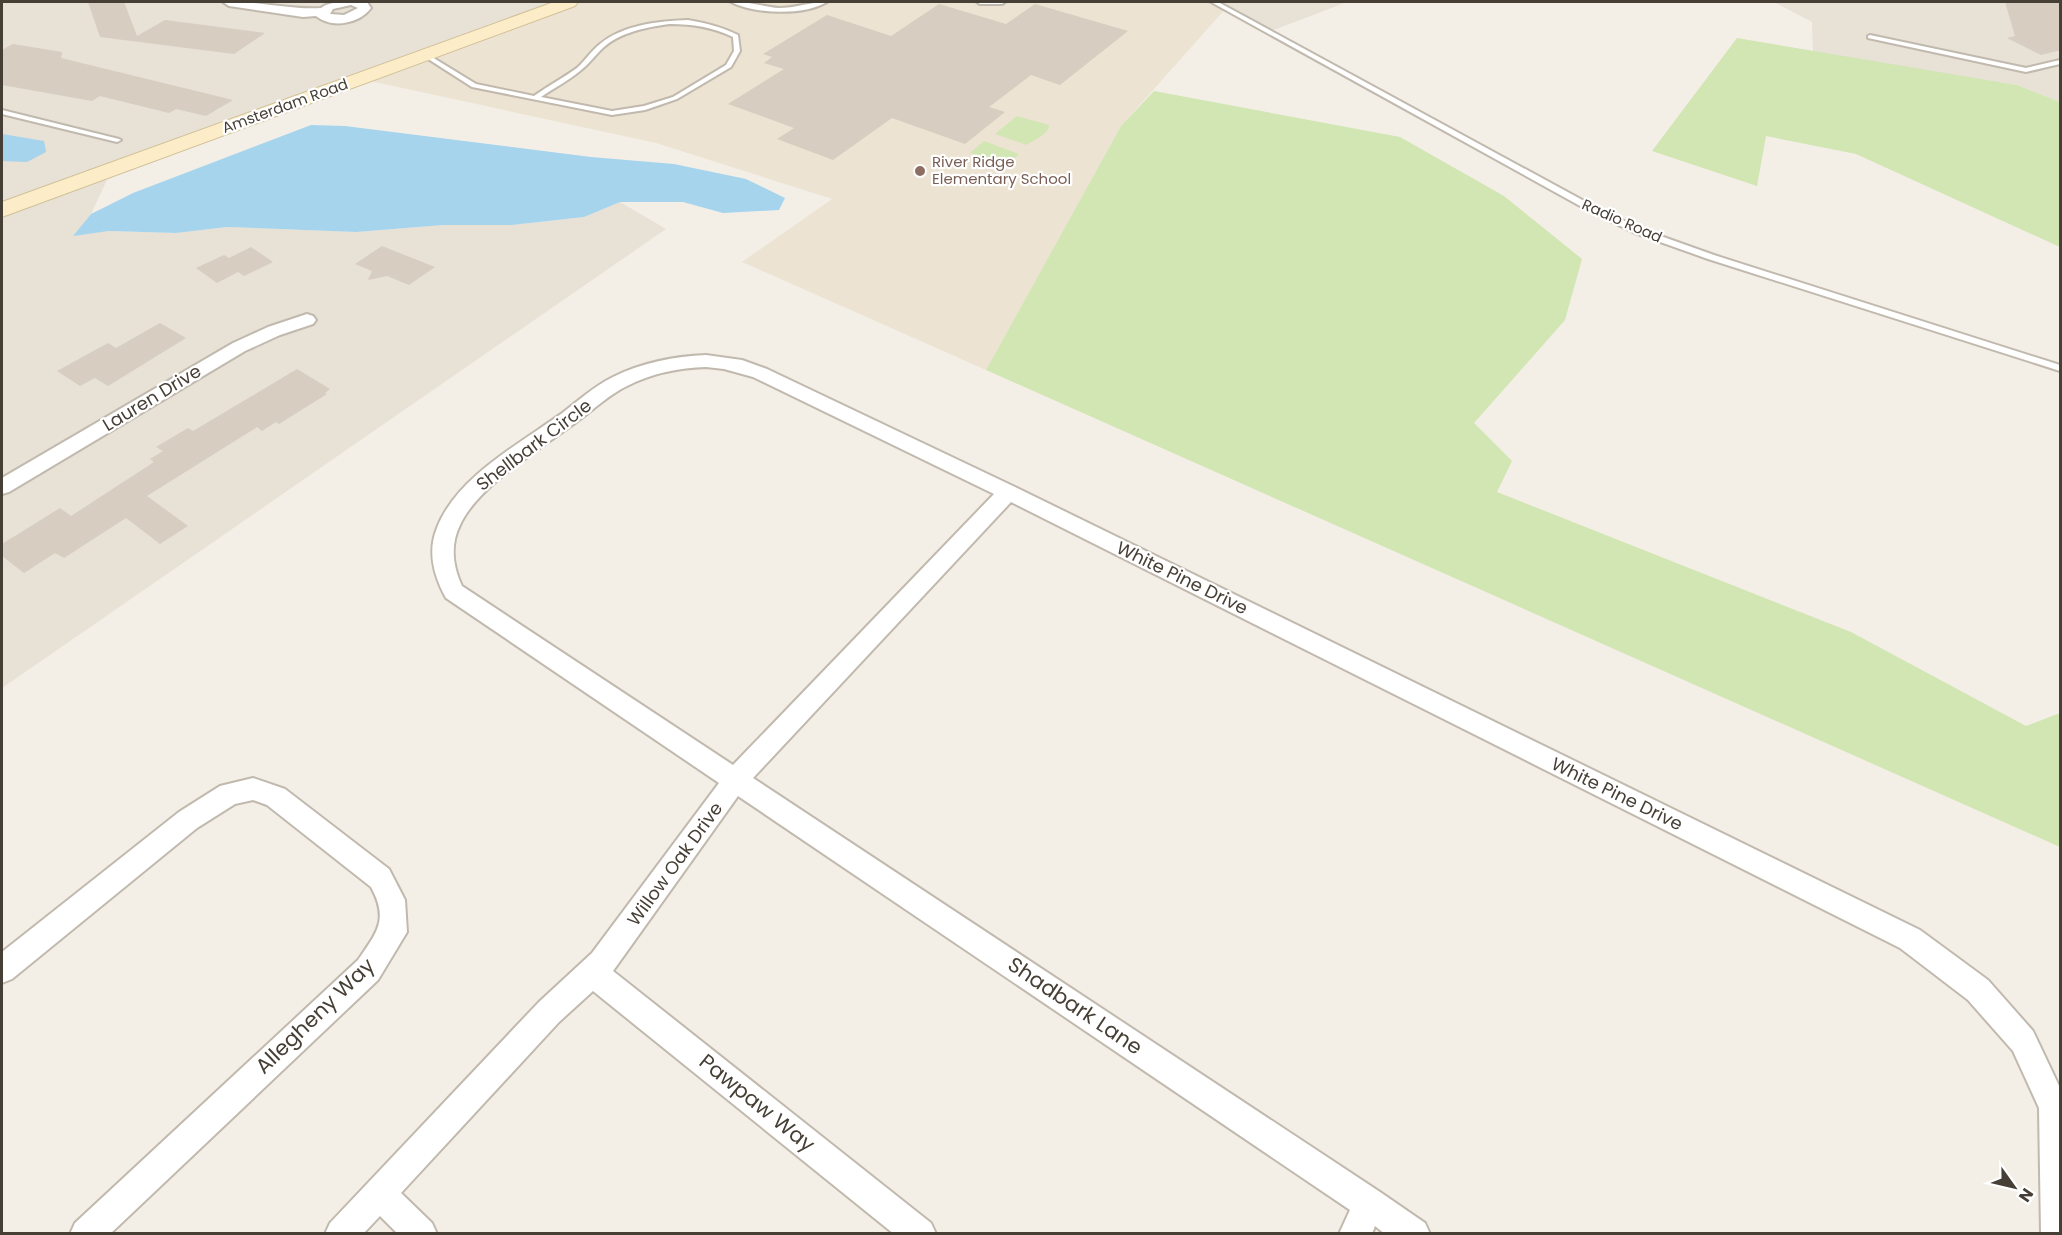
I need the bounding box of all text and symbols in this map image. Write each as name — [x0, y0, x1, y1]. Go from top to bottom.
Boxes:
street label: Amsterdam Road — [219, 73, 351, 138]
place label: River Ridge Elementary School — [932, 151, 1071, 189]
marker: River Ridge Elementary School — [913, 164, 927, 178]
street label: Radio Road — [1579, 194, 1666, 248]
street label: Lauren Drive — [98, 358, 206, 437]
street label: Shellbark Circle — [471, 393, 597, 496]
street label: White Pine Drive — [1112, 535, 1252, 620]
street label: White Pine Drive — [1547, 751, 1687, 836]
street label: Willow Oak Drive — [621, 797, 728, 931]
street label: Shadbark Lane — [1002, 950, 1148, 1061]
street label: Allegheny Way — [249, 951, 381, 1080]
street label: Pawpaw Way — [693, 1047, 821, 1158]
north arrow — [1984, 1157, 2044, 1217]
text: N — [2013, 1184, 2039, 1207]

